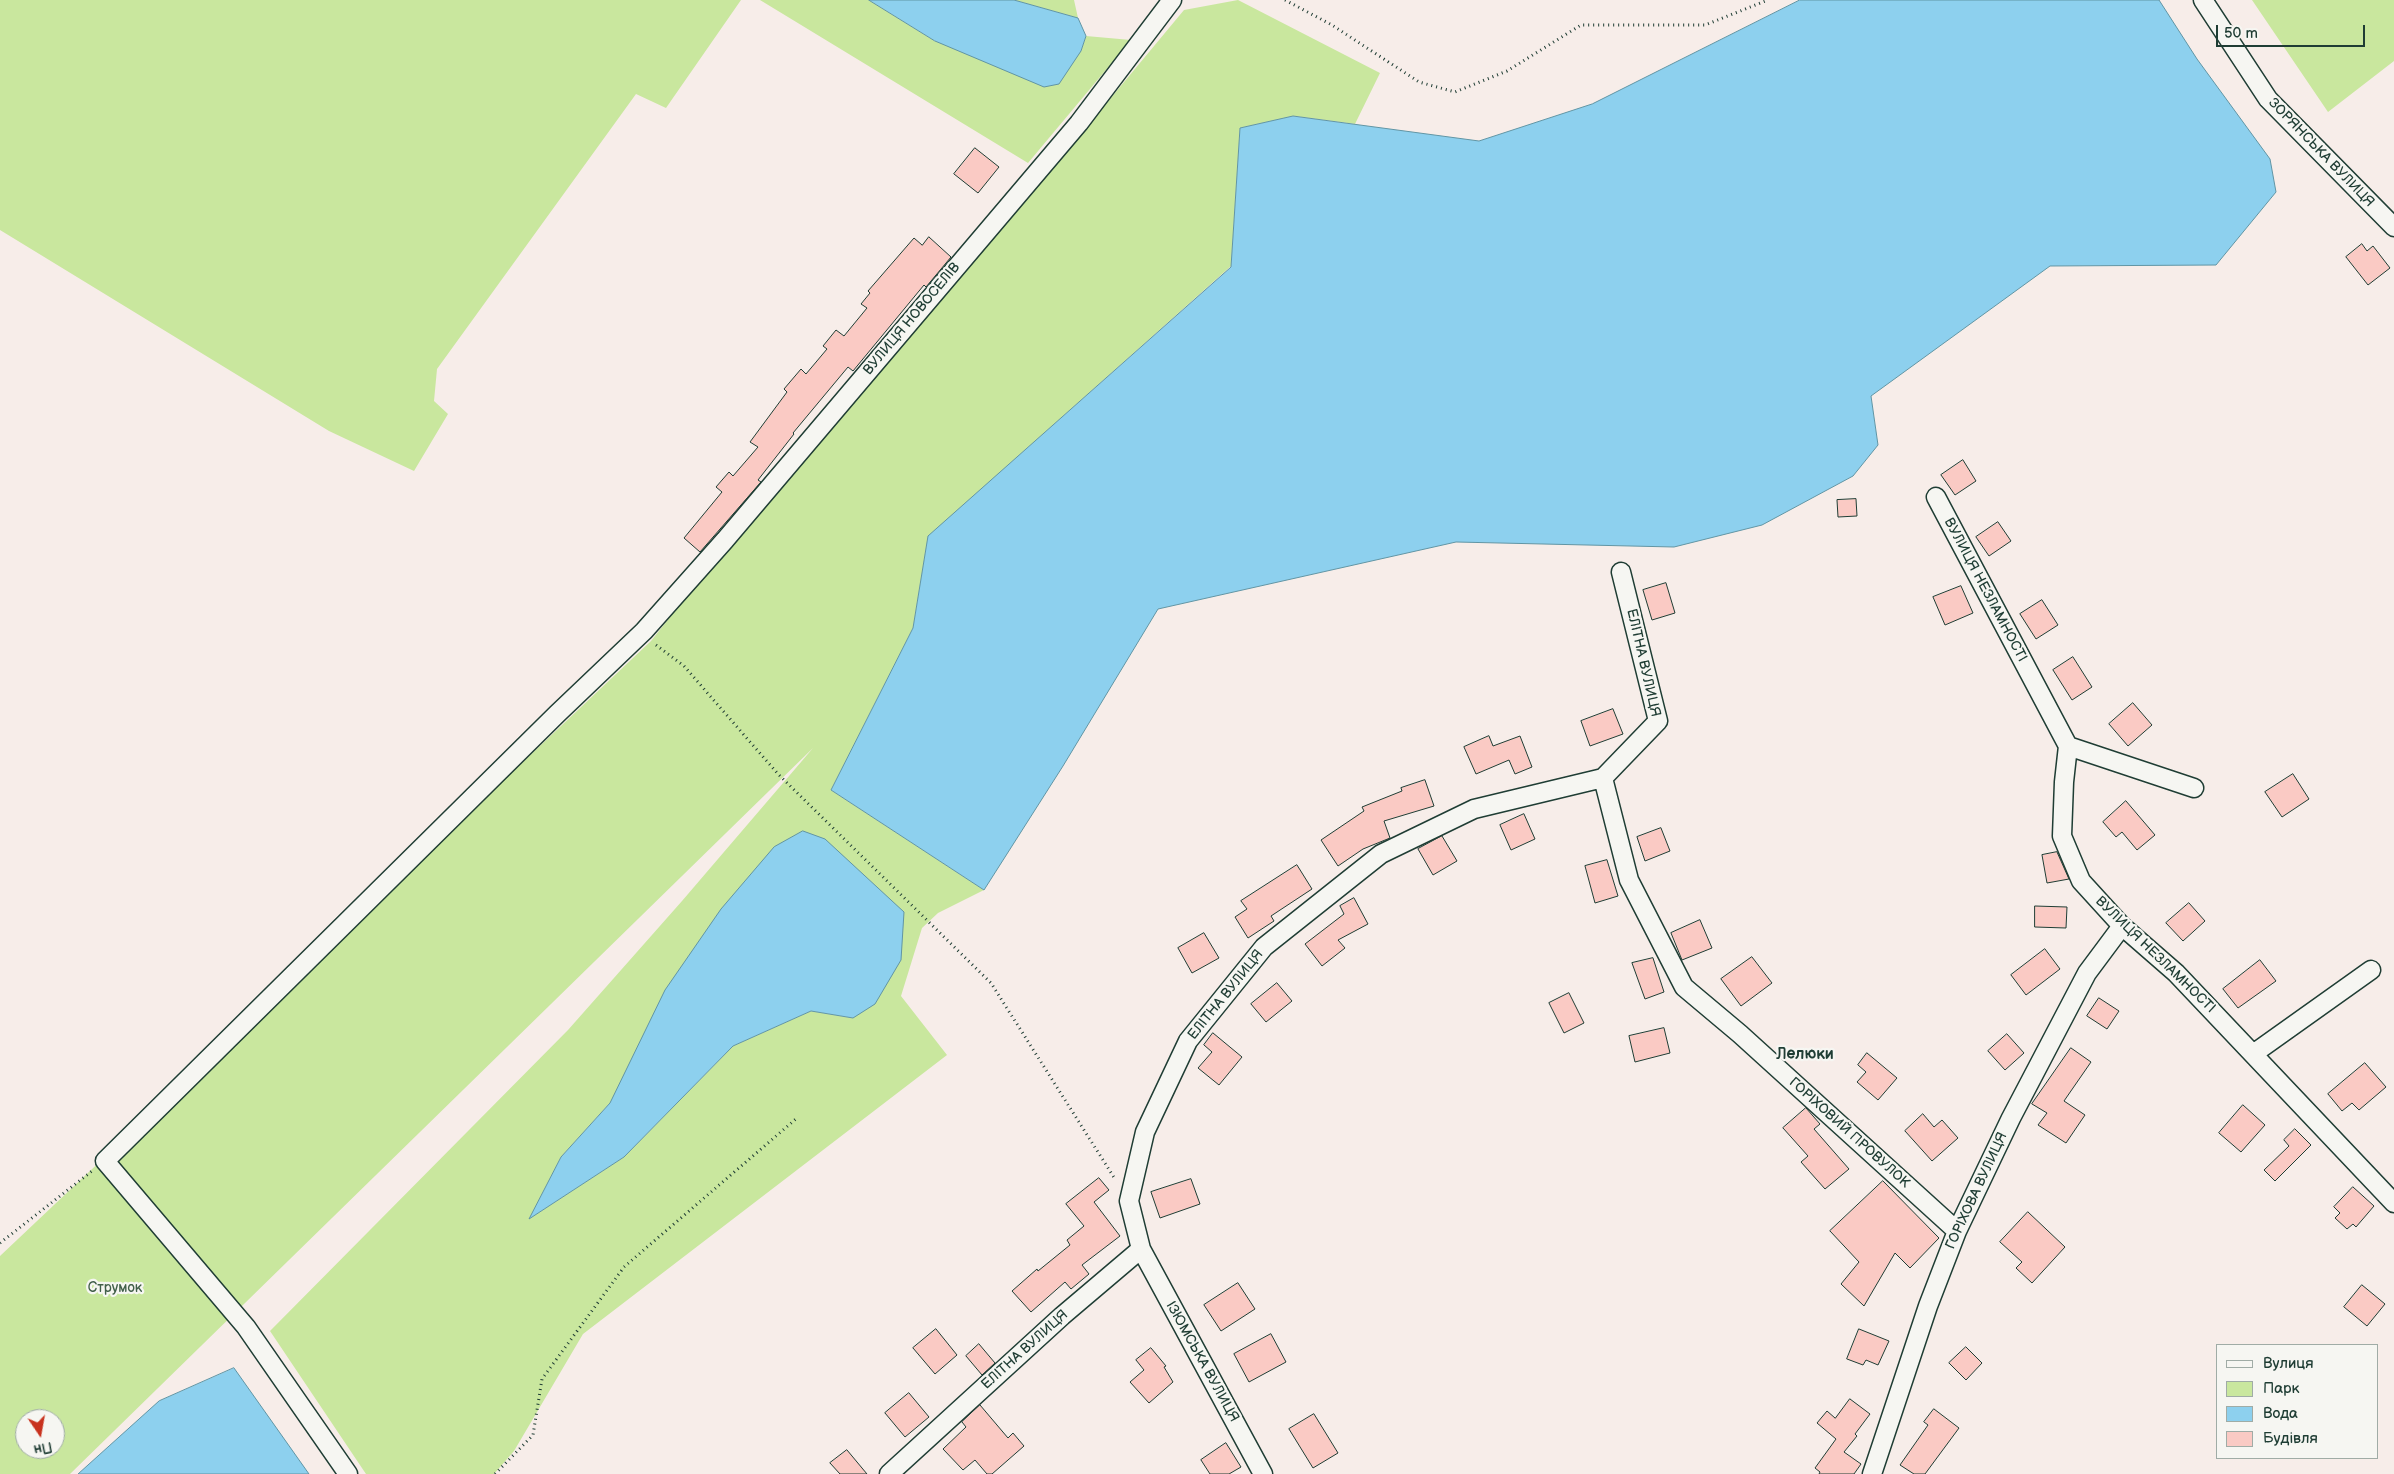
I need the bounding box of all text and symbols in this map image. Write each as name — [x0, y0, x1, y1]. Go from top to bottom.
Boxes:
scale bar — [2219, 15, 2368, 47]
text: 50 m — [2224, 24, 2258, 43]
street label: ЗОРЯНСЬКА ВУЛИЦЯ — [2265, 95, 2377, 211]
street label: ВУЛИЦЯ НОВОСЕЛІВ — [860, 259, 964, 379]
street label: ВУЛИЦЯ НЕЗЛАМНОСТІ — [1940, 515, 2030, 665]
street label: ЕЛІТНА ВУЛИЦЯ — [1622, 607, 1664, 719]
street label: ВУЛИЦЯ НЕЗЛАМНОСТІ — [2091, 893, 2219, 1017]
street label: ЕЛІТНА ВУЛИЦЯ — [1185, 947, 1267, 1043]
district label: Лелюки — [1776, 1045, 1834, 1065]
street label: ГОРІХОВИЙ ПРОВУЛОК — [1785, 1074, 1913, 1192]
street label: ГОРІХОВА ВУЛИЦЯ — [1943, 1130, 2011, 1252]
park label: Струмок — [88, 1280, 142, 1296]
street label: ІЗЮМСЬКА ВУЛИЦЯ — [1162, 1299, 1242, 1425]
street label: ЕЛІТНА ВУЛИЦЯ — [978, 1307, 1072, 1393]
legend — [2216, 1344, 2379, 1459]
text: Вулиця — [2263, 1354, 2314, 1373]
text: Парк — [2263, 1379, 2300, 1398]
text: Вода — [2263, 1404, 2298, 1423]
north arrow — [15, 1409, 65, 1459]
text: Будівля — [2263, 1429, 2318, 1448]
text: Пн — [32, 1438, 54, 1458]

